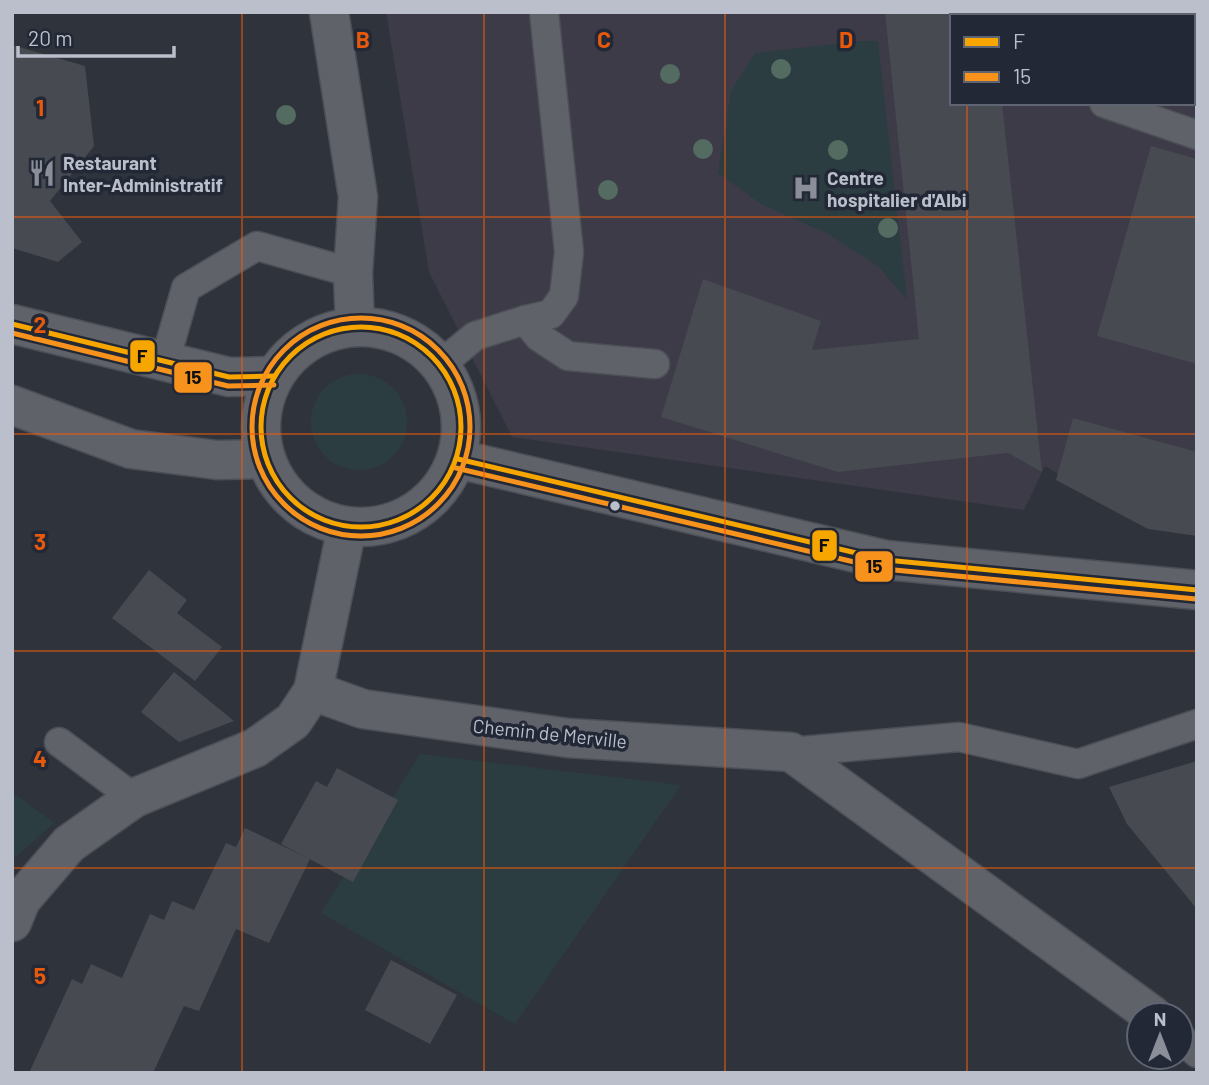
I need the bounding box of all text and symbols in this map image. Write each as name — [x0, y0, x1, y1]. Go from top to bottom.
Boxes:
scale bar — [18, 14, 173, 58]
legend — [950, 14, 1195, 105]
text: 20 m — [28, 25, 73, 50]
text: B — [356, 25, 370, 53]
text: C — [597, 25, 611, 53]
text: D — [839, 25, 853, 53]
text: F — [1013, 28, 1025, 53]
text: 15 — [1013, 63, 1031, 88]
text: 1 — [36, 93, 44, 121]
place label: Restaurant Inter-Administratif — [63, 151, 223, 196]
restaurant icon: Restaurant Inter-Administratif — [27, 158, 57, 188]
place label: Centre hospitalier d'Albi — [827, 166, 967, 211]
hospital icon: Centre hospitalier d'Albi — [791, 173, 821, 203]
text: 2 — [34, 310, 46, 338]
line badge: F — [129, 339, 156, 373]
text: F — [137, 344, 148, 367]
line badge: 15 — [173, 361, 213, 394]
text: 15 — [185, 365, 201, 388]
unlabelled marker — [608, 499, 622, 513]
text: 3 — [34, 527, 46, 555]
line badge: F — [811, 529, 838, 562]
text: F — [819, 533, 830, 556]
line badge: 15 — [854, 550, 894, 583]
text: 15 — [866, 554, 882, 577]
street label: Chemin de Merville — [472, 713, 628, 753]
text: 4 — [33, 744, 47, 772]
text: 5 — [34, 961, 46, 989]
north arrow — [1125, 1001, 1195, 1071]
text: N — [1154, 1007, 1166, 1030]

